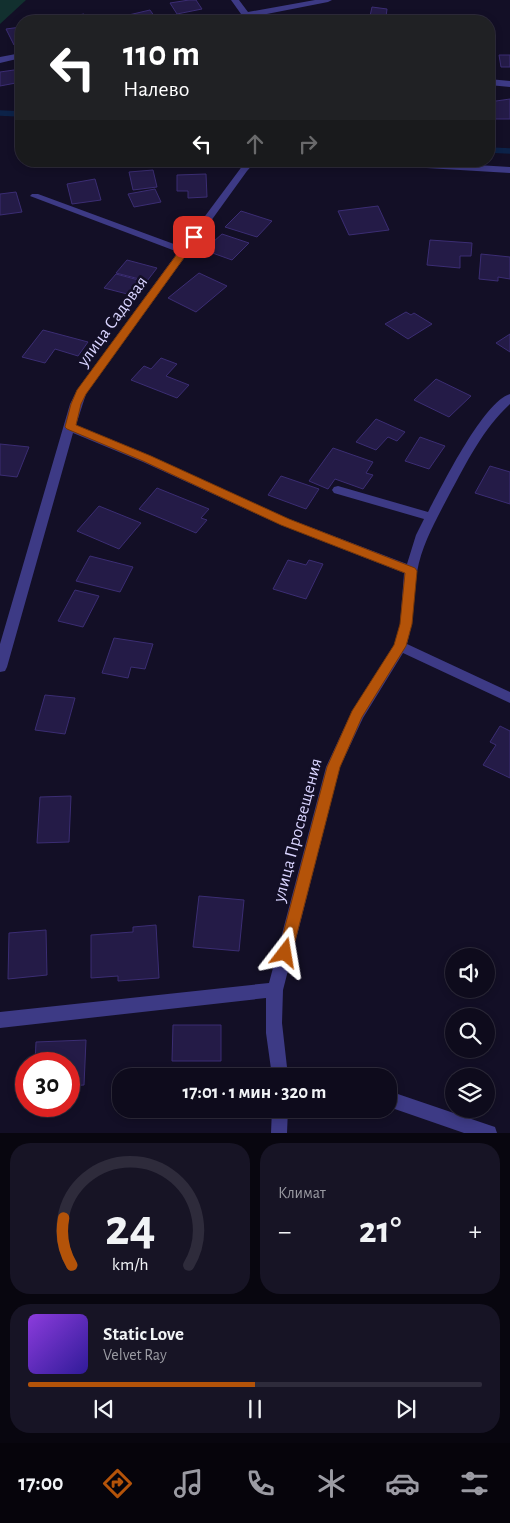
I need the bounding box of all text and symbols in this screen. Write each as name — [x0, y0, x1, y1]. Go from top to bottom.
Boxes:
icon: left — [40, 35, 105, 100]
text: 110 m — [123, 37, 200, 72]
text: Налево — [123, 78, 189, 100]
icon: left — [188, 130, 216, 158]
icon: ahead — [241, 130, 269, 158]
icon: right — [294, 130, 322, 158]
pin — [173, 216, 215, 258]
icon: arrive — [180, 223, 208, 251]
street label: улица Садовая — [74, 273, 151, 371]
street label: улица Просвещения — [270, 756, 326, 905]
position arrow — [258, 926, 310, 978]
map controls — [445, 948, 495, 1118]
button: sound — [445, 948, 495, 998]
button: search — [445, 1008, 495, 1058]
speed limit sign: 30 — [15, 1052, 80, 1117]
button: layers — [445, 1068, 495, 1118]
text: 17:01 · 1 мин · 320 m — [183, 1083, 326, 1102]
text: Климат — [278, 1185, 326, 1201]
text: 24 — [105, 1202, 155, 1254]
text: 21° — [359, 1212, 401, 1250]
text: − — [278, 1218, 291, 1246]
text: + — [469, 1218, 482, 1246]
text: km/h — [112, 1256, 148, 1274]
text: Static Love — [103, 1325, 184, 1344]
text: Velvet Ray — [103, 1347, 167, 1363]
icon: previous — [90, 1395, 118, 1423]
icon: pause — [241, 1395, 269, 1423]
icon: next — [392, 1395, 420, 1423]
icon: directions — [100, 1466, 135, 1501]
icon: music — [171, 1466, 206, 1501]
icon: phone — [243, 1466, 278, 1501]
icon: climate — [314, 1466, 349, 1501]
icon: car — [385, 1466, 420, 1501]
icon: filters — [457, 1466, 492, 1501]
text: 17:00 — [18, 1472, 64, 1494]

